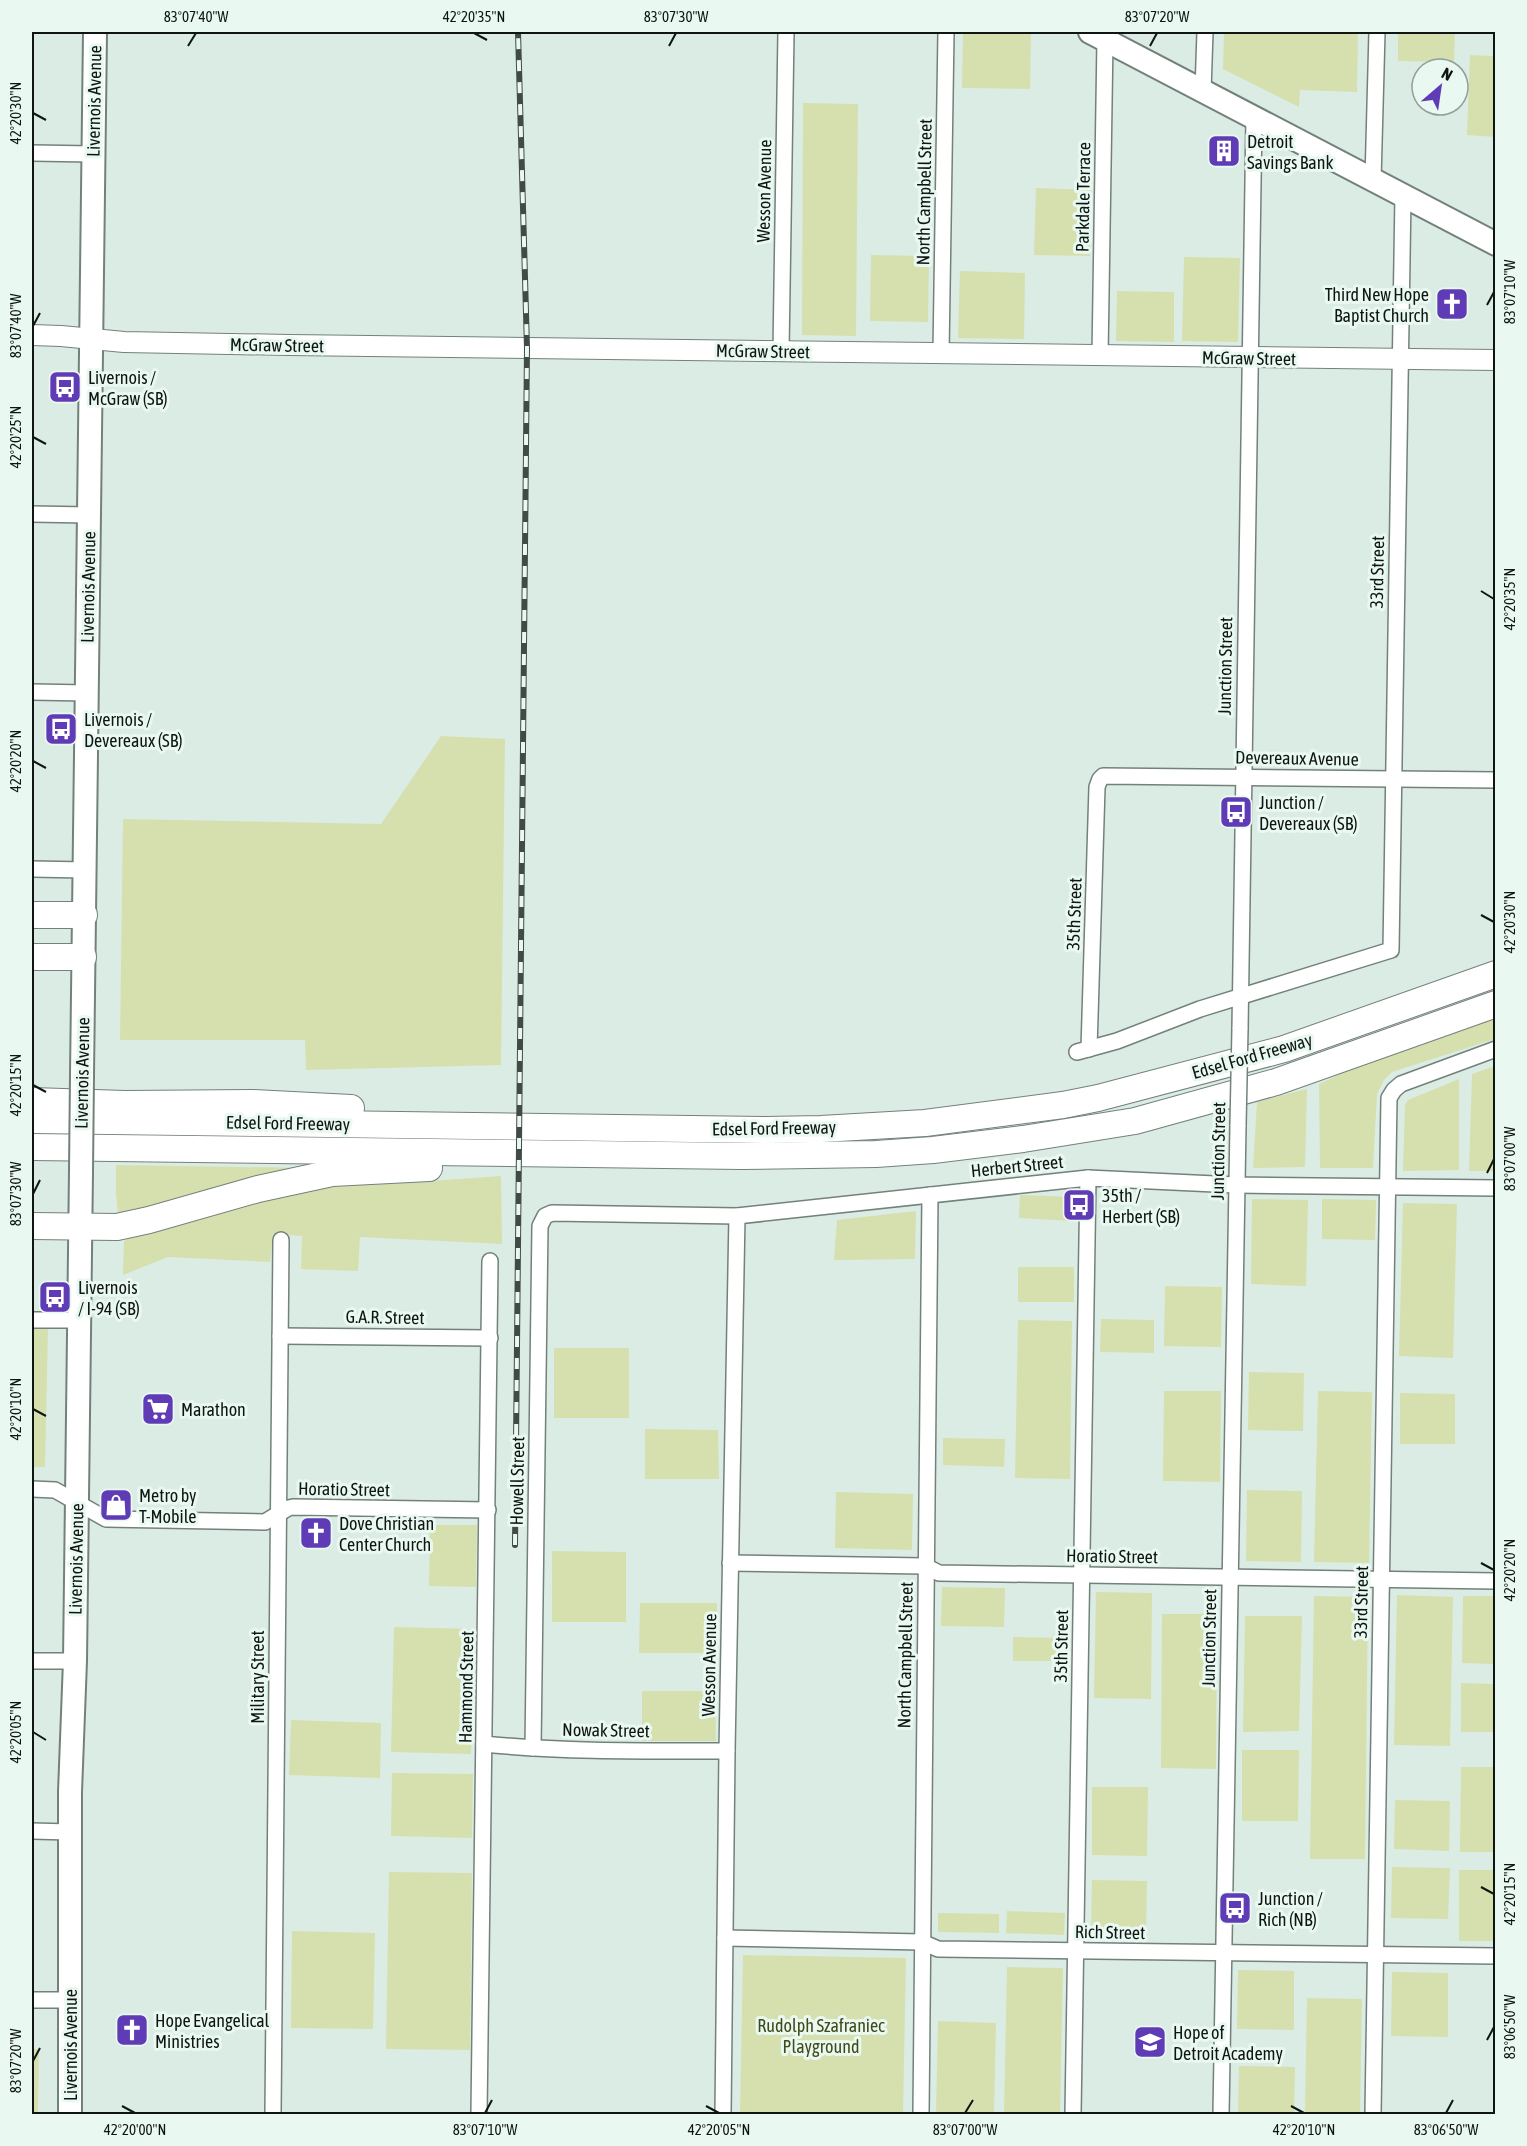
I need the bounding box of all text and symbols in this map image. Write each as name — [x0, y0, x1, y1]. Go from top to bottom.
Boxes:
text: 83°07'40"W — [164, 8, 228, 25]
text: 42°20'35"N — [443, 8, 505, 25]
text: 83°07'30"W — [644, 8, 708, 25]
text: 83°07'20"W — [1125, 8, 1189, 25]
street label: Livernois Avenue — [83, 45, 105, 157]
north arrow — [1410, 57, 1470, 117]
text: N — [1439, 64, 1456, 84]
text: 42°20'30"N — [7, 82, 24, 144]
street label: North Campbell Street — [912, 118, 936, 266]
place label: Detroit Savings Bank — [1247, 131, 1333, 173]
building icon: Detroit Savings Bank — [1206, 133, 1242, 169]
street label: Wesson Avenue — [753, 139, 775, 243]
street label: Parkdale Terrace — [1072, 142, 1094, 252]
text: 83°07'10"W — [1501, 260, 1518, 324]
place label: Third New Hope Baptist Church — [1325, 284, 1429, 326]
church icon: Third New Hope Baptist Church — [1434, 286, 1470, 322]
text: 83°07'40"W — [7, 294, 24, 358]
street label: McGraw Street — [230, 334, 324, 356]
street label: McGraw Street — [716, 340, 810, 362]
street label: McGraw Street — [1202, 347, 1296, 369]
place label: Livernois / McGraw (SB) — [88, 367, 168, 409]
bus stop icon: Livernois / McGraw (SB) — [47, 369, 83, 405]
text: 42°20'25"N — [7, 406, 24, 468]
street label: Livernois Avenue — [77, 531, 99, 643]
street label: 33rd Street — [1366, 535, 1388, 609]
text: 42°20'35"N — [1501, 568, 1518, 630]
street label: Junction Street — [1214, 617, 1236, 715]
place label: Livernois / Devereaux (SB) — [84, 709, 183, 751]
bus stop icon: Livernois / Devereaux (SB) — [43, 711, 79, 747]
text: 42°20'20"N — [7, 730, 24, 792]
street label: Devereaux Avenue — [1235, 746, 1359, 770]
place label: Junction / Devereaux (SB) — [1259, 792, 1358, 834]
bus stop icon: Junction / Devereaux (SB) — [1218, 794, 1254, 830]
street label: 35th Street — [1062, 877, 1086, 951]
text: 42°20'30"N — [1501, 891, 1518, 953]
street label: Livernois Avenue — [71, 1017, 93, 1129]
street label: Edsel Ford Freeway — [1189, 1029, 1315, 1083]
text: 42°20'15"N — [7, 1054, 24, 1116]
street label: Junction Street — [1207, 1102, 1229, 1200]
street label: Edsel Ford Freeway — [226, 1111, 350, 1135]
street label: Edsel Ford Freeway — [712, 1116, 836, 1140]
text: 83°07'00"W — [1501, 1127, 1518, 1191]
street label: Herbert Street — [970, 1151, 1064, 1181]
text: 83°07'30"W — [7, 1162, 24, 1226]
place label: 35th / Herbert (SB) — [1102, 1185, 1180, 1227]
bus stop icon: 35th / Herbert (SB) — [1061, 1187, 1097, 1223]
place label: Livernois / I-94 (SB) — [78, 1277, 140, 1319]
bus stop icon: Livernois / I-94 (SB) — [37, 1279, 73, 1315]
street label: G.A.R. Street — [345, 1306, 425, 1328]
text: 42°20'10"N — [7, 1378, 24, 1440]
supermarket icon: Marathon — [140, 1391, 176, 1427]
place label: Marathon — [181, 1399, 246, 1420]
street label: Howell Street — [506, 1436, 528, 1526]
street label: Horatio Street — [298, 1478, 390, 1500]
place label: Metro by T-Mobile — [139, 1485, 196, 1527]
shop icon: Metro by T-Mobile — [98, 1487, 134, 1523]
street label: Livernois Avenue — [65, 1503, 87, 1615]
place label: Dove Christian Center Church — [339, 1513, 434, 1555]
church icon: Dove Christian Center Church — [298, 1515, 334, 1551]
text: 42°20'20"N — [1501, 1539, 1518, 1601]
street label: Horatio Street — [1066, 1545, 1158, 1567]
street label: 33rd Street — [1350, 1565, 1372, 1639]
street label: North Campbell Street — [893, 1581, 917, 1729]
street label: Junction Street — [1198, 1589, 1220, 1687]
street label: 35th Street — [1050, 1609, 1072, 1683]
street label: Wesson Avenue — [698, 1613, 720, 1717]
street label: Military Street — [247, 1630, 268, 1724]
street label: Hammond Street — [455, 1631, 477, 1743]
text: 42°20'05"N — [7, 1701, 24, 1763]
street label: Nowak Street — [562, 1719, 650, 1741]
text: 42°20'15"N — [1501, 1863, 1518, 1925]
place label: Junction / Rich (NB) — [1258, 1888, 1323, 1930]
bus stop icon: Junction / Rich (NB) — [1217, 1890, 1253, 1926]
street label: Rich Street — [1075, 1921, 1145, 1943]
street label: Livernois Avenue — [60, 1989, 81, 2101]
text: 83°06'50"W — [1501, 1995, 1518, 2059]
place label: Hope Evangelical Ministries — [155, 2010, 270, 2052]
church icon: Hope Evangelical Ministries — [114, 2012, 150, 2048]
park label: Rudolph Szafraniec Playground — [757, 2015, 885, 2057]
place label: Hope of Detroit Academy — [1173, 2022, 1283, 2064]
school or university icon: Hope of Detroit Academy — [1132, 2024, 1168, 2060]
text: 83°07'20"W — [7, 2029, 24, 2093]
text: 42°20'00"N — [104, 2121, 166, 2138]
text: 83°07'10"W — [453, 2121, 517, 2138]
text: 42°20'05"N — [688, 2121, 750, 2138]
text: 83°07'00"W — [933, 2121, 997, 2138]
text: 42°20'10"N — [1273, 2121, 1335, 2138]
text: 83°06'50"W — [1414, 2121, 1478, 2138]

